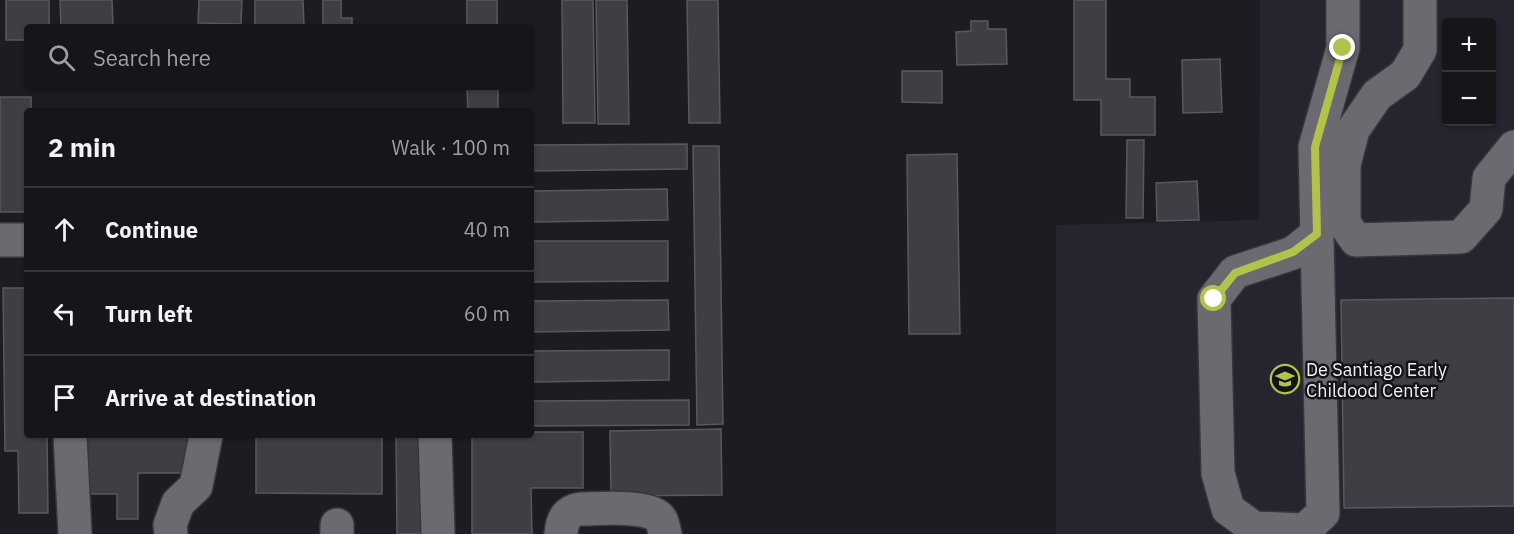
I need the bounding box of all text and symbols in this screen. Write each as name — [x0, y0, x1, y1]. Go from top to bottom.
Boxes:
map controls — [1442, 18, 1496, 126]
button: + — [1442, 18, 1496, 72]
search box — [24, 24, 534, 90]
route end — [1329, 34, 1355, 60]
icon: search — [45, 41, 78, 74]
text: Search here — [93, 43, 211, 72]
button: − — [1442, 72, 1496, 126]
text: 2 min — [48, 130, 116, 164]
text: Walk · 100 m — [392, 134, 510, 161]
icon: ahead — [48, 213, 81, 246]
text: Continue — [105, 215, 198, 244]
text: 40 m — [464, 216, 510, 243]
route start — [1200, 285, 1226, 311]
icon: left — [48, 297, 81, 330]
text: Turn left — [105, 299, 193, 328]
text: 60 m — [464, 300, 510, 327]
place label: De Santiago Early Childood Center — [1306, 358, 1447, 402]
school or university icon: De Santiago Early Childood Center — [1269, 363, 1301, 395]
icon: arrive — [48, 381, 81, 414]
text: Arrive at destination — [105, 383, 316, 412]

